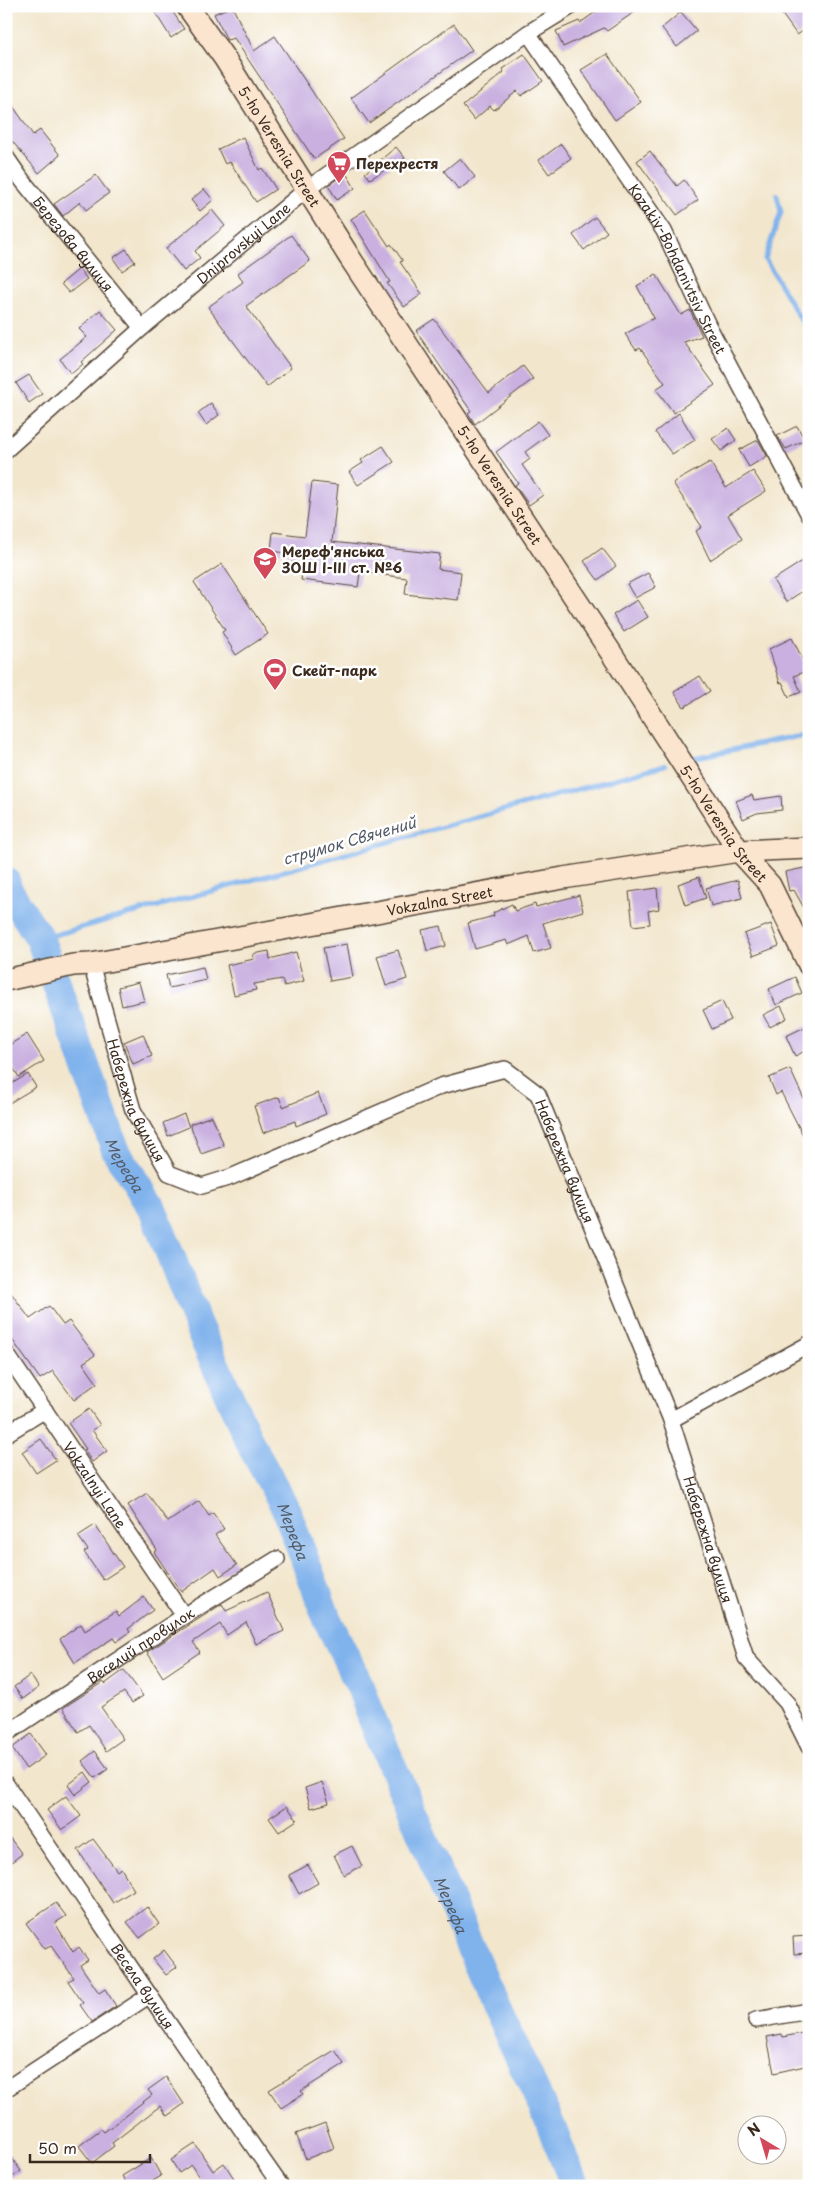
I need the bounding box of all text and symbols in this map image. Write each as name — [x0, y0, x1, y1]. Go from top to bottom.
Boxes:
street label: 5-ho Veresnia Street — [234, 81, 326, 211]
supermarket icon: Перехрестя — [326, 150, 352, 184]
place label: Перехрестя — [356, 153, 438, 174]
street label: Kozakiv-Bohdanivtsiv Street — [624, 179, 732, 358]
street label: Березова вулиця — [28, 191, 119, 296]
street label: Dniprovskyi Lane — [192, 197, 295, 289]
street label: 5-ho Veresnia Street — [453, 421, 547, 549]
place label: Мереф'янська ЗОШ І-ІІІ ст. №6 — [281, 541, 402, 578]
school or university icon: Мереф'янська ЗОШ І-ІІІ ст. №6 — [252, 546, 278, 580]
sports icon: Скейт-парк — [262, 657, 288, 691]
place label: Скейт-парк — [292, 660, 377, 681]
street label: 5-ho Veresnia Street — [675, 760, 773, 887]
water label: струмок Свячений — [280, 809, 420, 870]
street label: Vokzalna Street — [385, 880, 495, 920]
street label: Набережна вулиця — [102, 1036, 171, 1166]
street label: Набережна вулиця — [531, 1096, 600, 1226]
water label: Мерефа — [100, 1134, 151, 1197]
street label: Vokzalnyi Lane — [58, 1437, 132, 1532]
street label: Набережна вулиця — [679, 1473, 738, 1605]
water label: Мерефа — [272, 1498, 316, 1563]
street label: Веселий провулок — [82, 1602, 199, 1688]
water label: Мерефа — [429, 1872, 474, 1937]
street label: Весела вулиця — [106, 1939, 180, 2033]
north arrow — [738, 2114, 788, 2164]
text: N — [743, 2118, 765, 2141]
scale bar — [30, 2132, 150, 2164]
text: 50 m — [38, 2136, 77, 2159]

